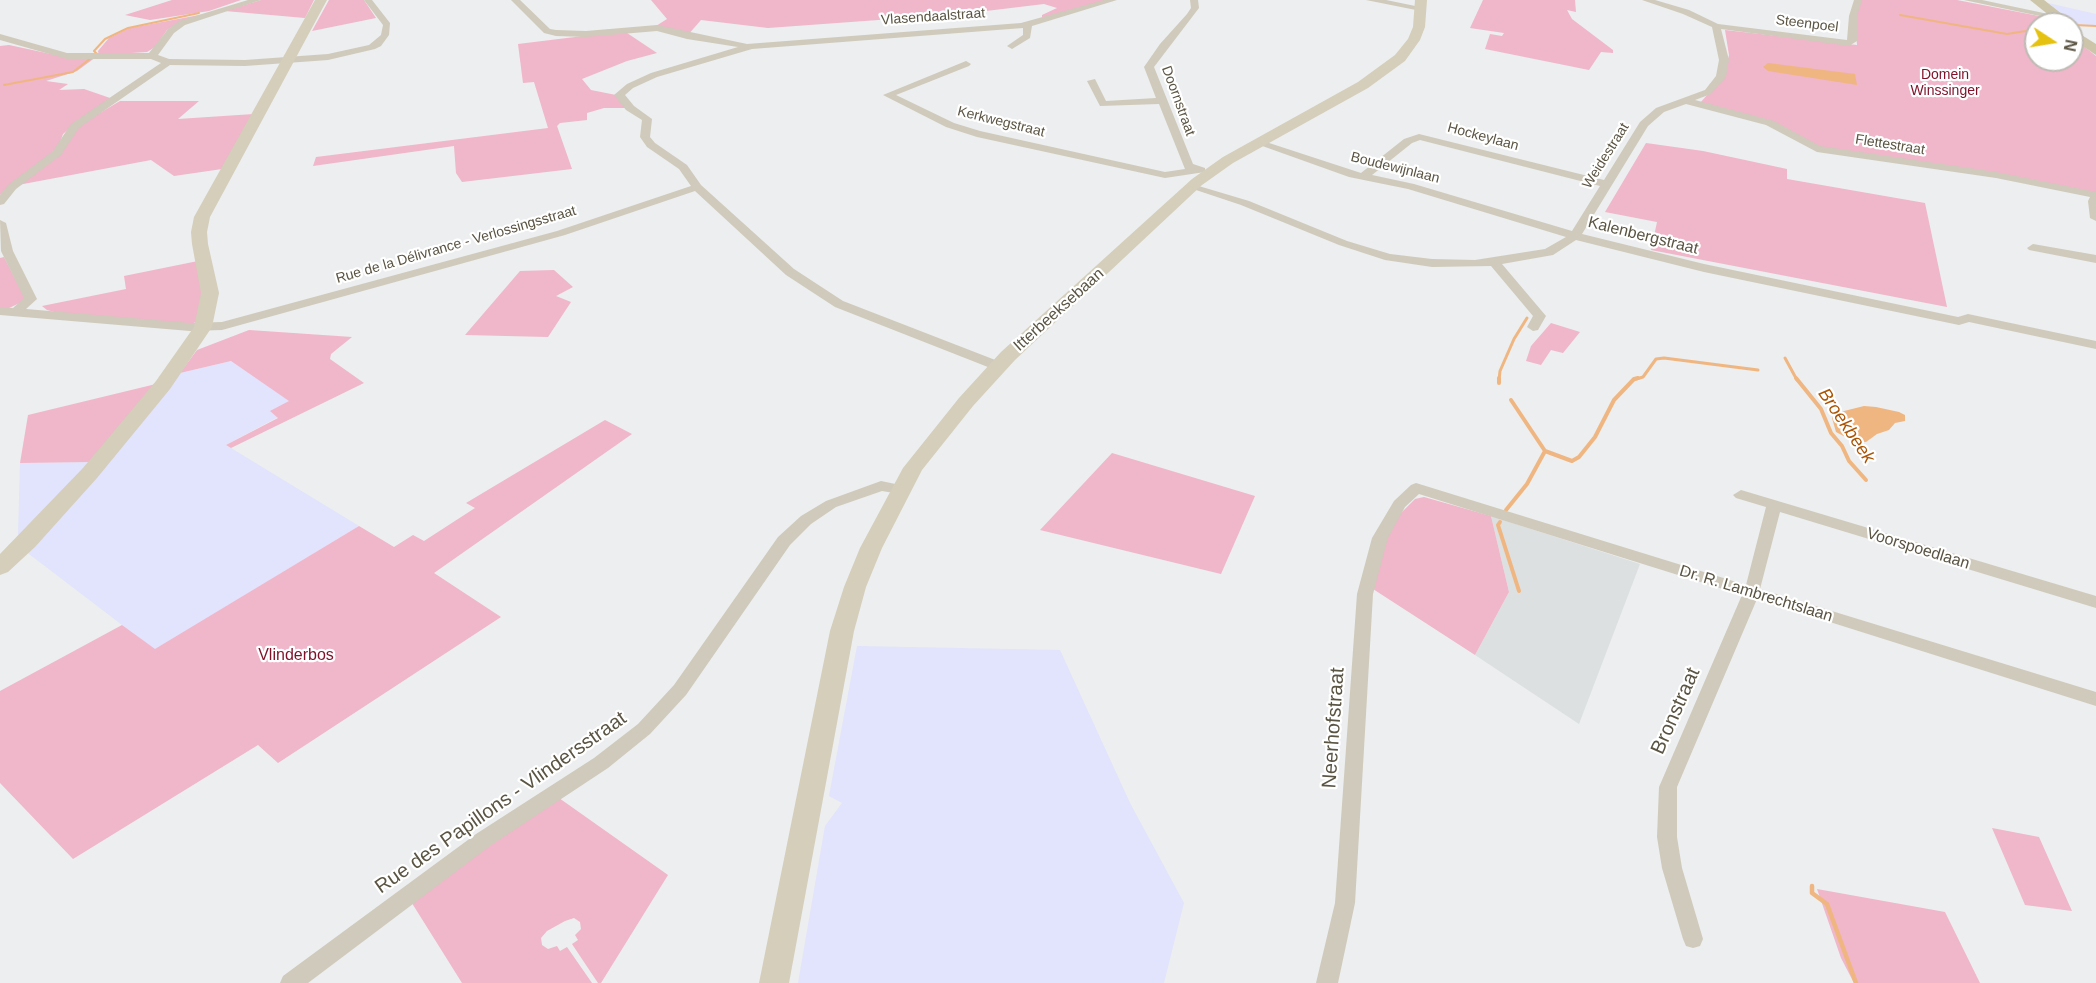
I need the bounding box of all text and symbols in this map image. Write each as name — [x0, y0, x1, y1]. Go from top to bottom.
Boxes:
street label: Vlasendaalstraat — [880, 5, 986, 29]
street label: Steenpoel — [1775, 12, 1839, 36]
north arrow — [2024, 12, 2084, 72]
text: N — [2061, 38, 2080, 53]
street label: Doornstraat — [1158, 64, 1198, 138]
park label: Domein Winssinger — [1910, 67, 1980, 100]
street label: Kerkwegstraat — [956, 103, 1046, 141]
street label: Hockeylaan — [1445, 119, 1521, 155]
street label: Weidestraat — [1579, 120, 1633, 192]
street label: Flettestraat — [1854, 131, 1926, 159]
street label: Boudewijnlaan — [1349, 149, 1441, 187]
street label: Rue de la Délivrance - Verlossingsstraat — [334, 203, 578, 287]
street label: Kalenbergstraat — [1586, 213, 1700, 259]
street label: Itterbeeksebaan — [1010, 264, 1108, 356]
water label: Broekbeek — [1813, 384, 1879, 468]
street label: Voorspoedlaan — [1864, 524, 1972, 574]
street label: Dr. R. Lambrechtslaan — [1677, 562, 1835, 626]
park label: Vlinderbos — [258, 646, 334, 666]
street label: Bronstraat — [1646, 664, 1706, 758]
street label: Neerhofstraat — [1318, 667, 1350, 789]
street label: Rue des Papillons - Vlindersstraat — [371, 707, 631, 899]

